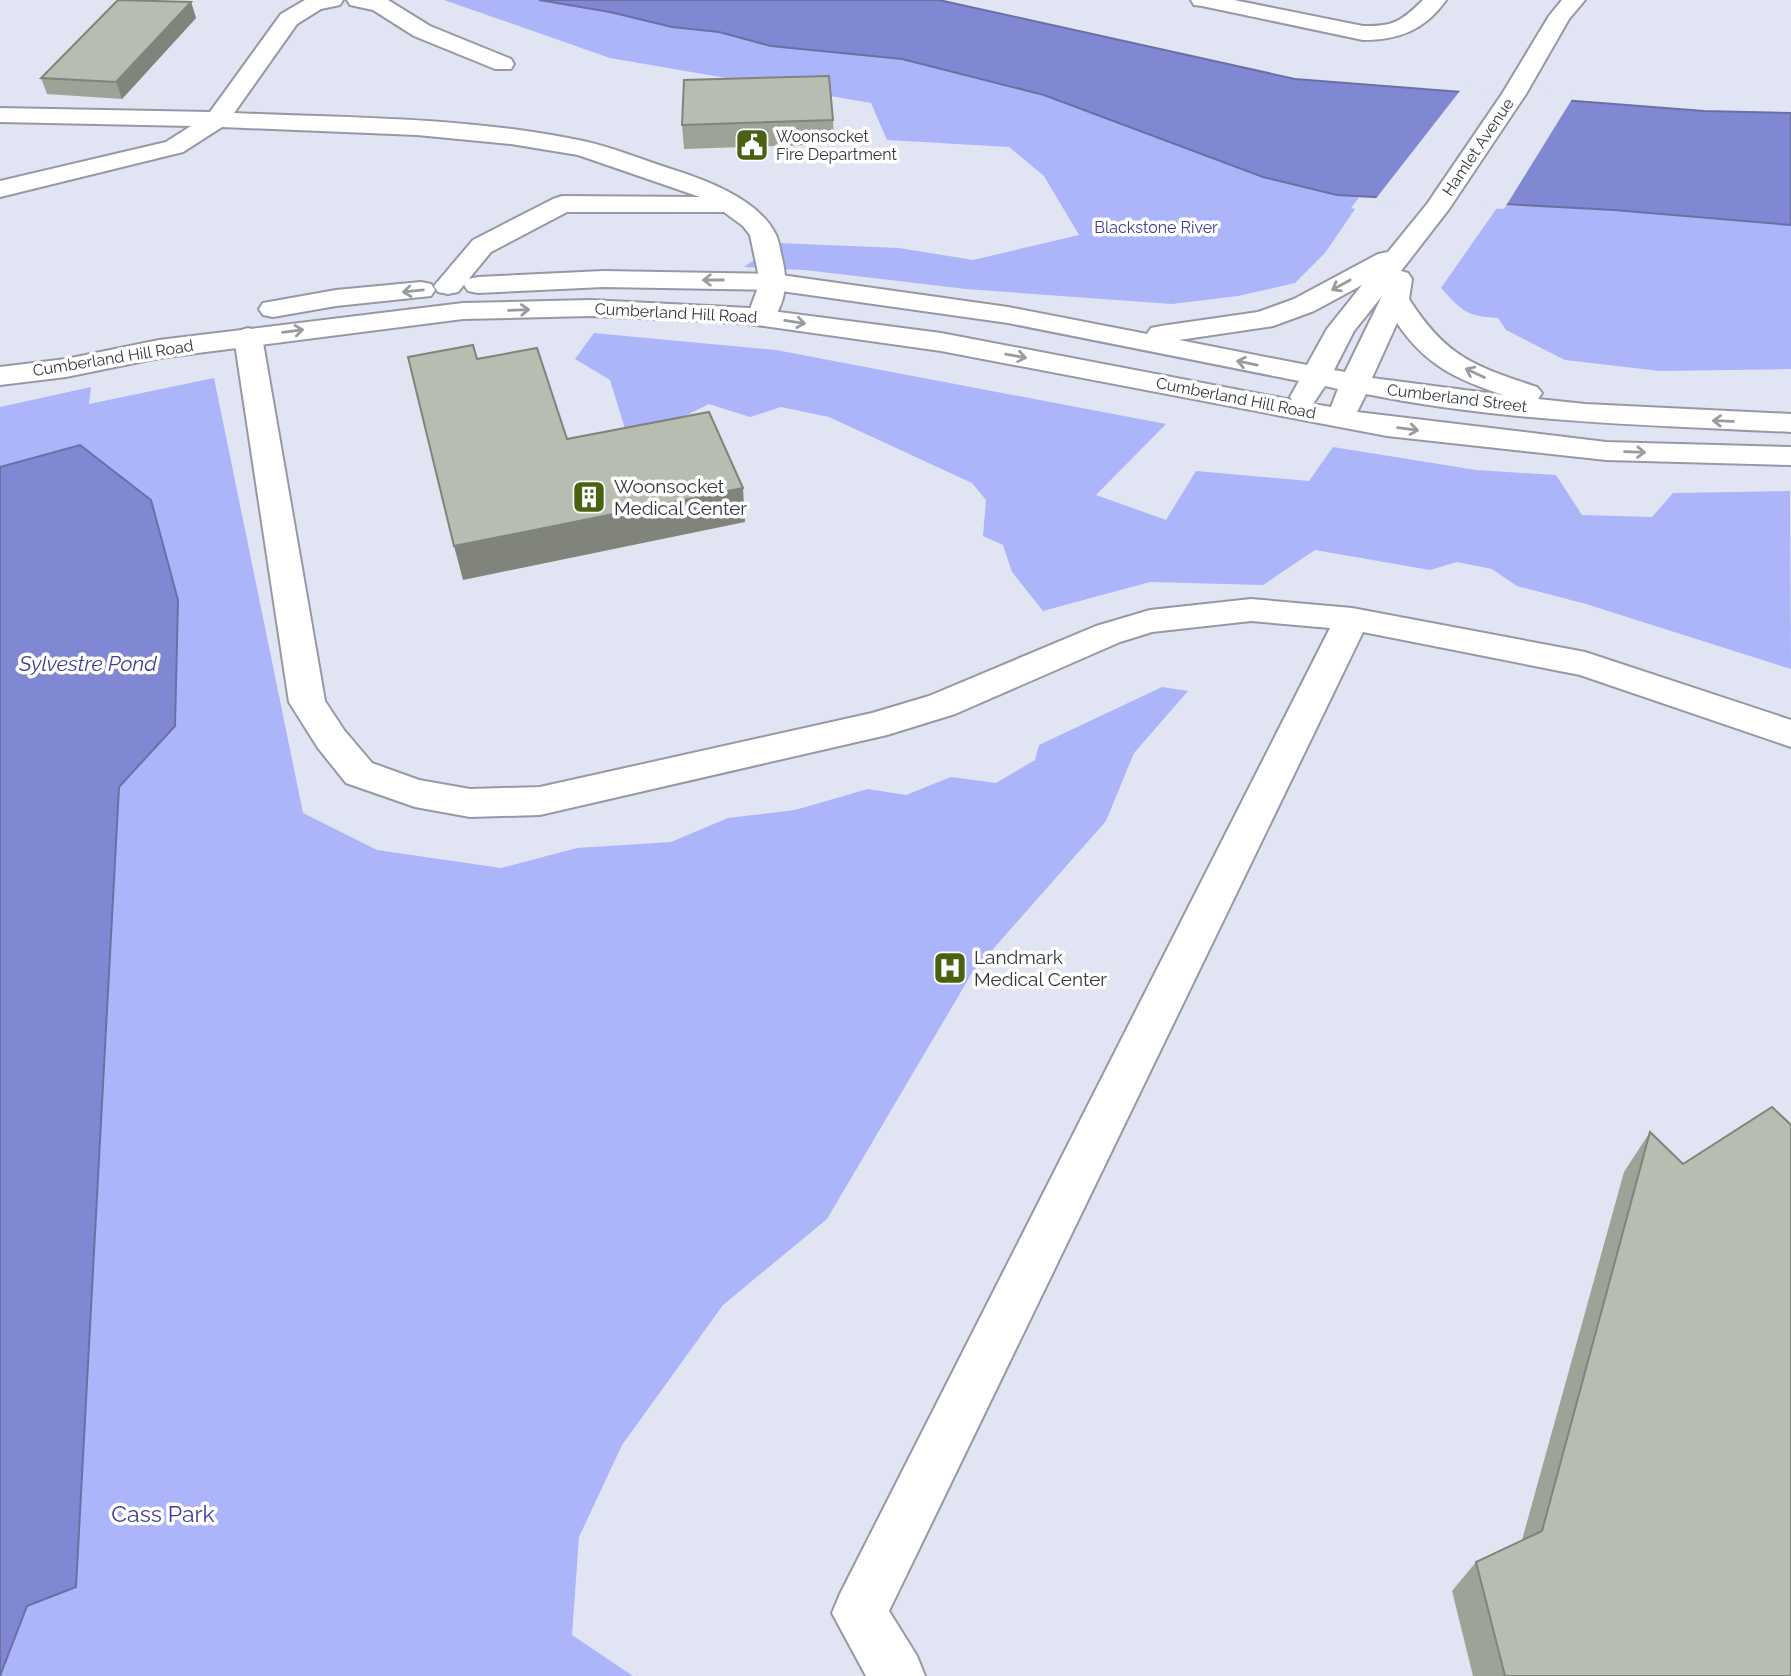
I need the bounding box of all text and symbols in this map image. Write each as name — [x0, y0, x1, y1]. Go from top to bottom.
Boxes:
street label: Hamlet Avenue — [1438, 94, 1518, 200]
public building icon: Woonsocket Fire Department — [733, 126, 771, 164]
place label: Woonsocket Fire Department — [776, 127, 897, 164]
park label: Blackstone River — [1094, 218, 1218, 237]
one-way arrow — [702, 273, 725, 287]
one-way arrow — [1332, 278, 1352, 292]
one-way arrow — [402, 284, 424, 297]
street label: Cumberland Hill Road — [594, 299, 758, 327]
one-way arrow — [507, 303, 530, 316]
one-way arrow — [783, 316, 806, 329]
one-way arrow — [281, 325, 303, 338]
street label: Cumberland Hill Road — [31, 336, 195, 380]
one-way arrow — [1005, 350, 1027, 363]
one-way arrow — [1236, 355, 1259, 369]
one-way arrow — [1465, 365, 1486, 379]
street label: Cumberland Hill Road — [1154, 373, 1318, 423]
street label: Cumberland Street — [1386, 380, 1529, 416]
one-way arrow — [1712, 414, 1735, 428]
one-way arrow — [1396, 423, 1419, 436]
one-way arrow — [1623, 446, 1646, 459]
place label: Woonsocket Medical Center — [614, 475, 747, 519]
building icon: Woonsocket Medical Center — [570, 478, 608, 516]
water label: Sylvestre Pond — [18, 651, 157, 676]
place label: Landmark Medical Center — [974, 946, 1107, 990]
hospital icon: Landmark Medical Center — [931, 949, 969, 987]
park label: Cass Park — [111, 1500, 215, 1527]

